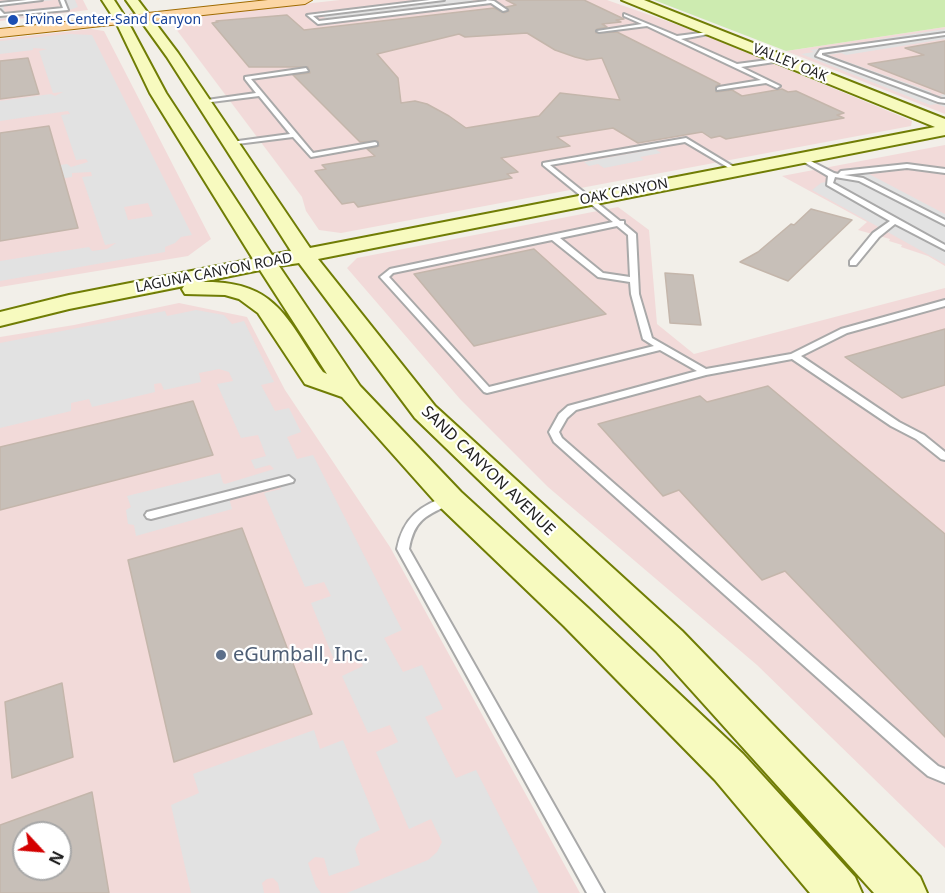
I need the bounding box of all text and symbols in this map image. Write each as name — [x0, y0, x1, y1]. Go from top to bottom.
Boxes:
place label: Irvine Center-Sand Canyon — [25, 12, 201, 28]
marker: Irvine Center-Sand Canyon — [6, 13, 20, 27]
street label: VALLEY OAK — [750, 40, 830, 86]
street label: OAK CANYON — [578, 175, 670, 209]
street label: LAGUNA CANYON ROAD — [134, 250, 294, 296]
street label: SAND CANYON AVENUE — [417, 402, 559, 540]
place label: eGumball, Inc. — [233, 643, 368, 667]
marker: eGumball, Inc. — [214, 648, 228, 662]
north arrow — [12, 821, 72, 881]
text: N — [44, 847, 69, 869]

